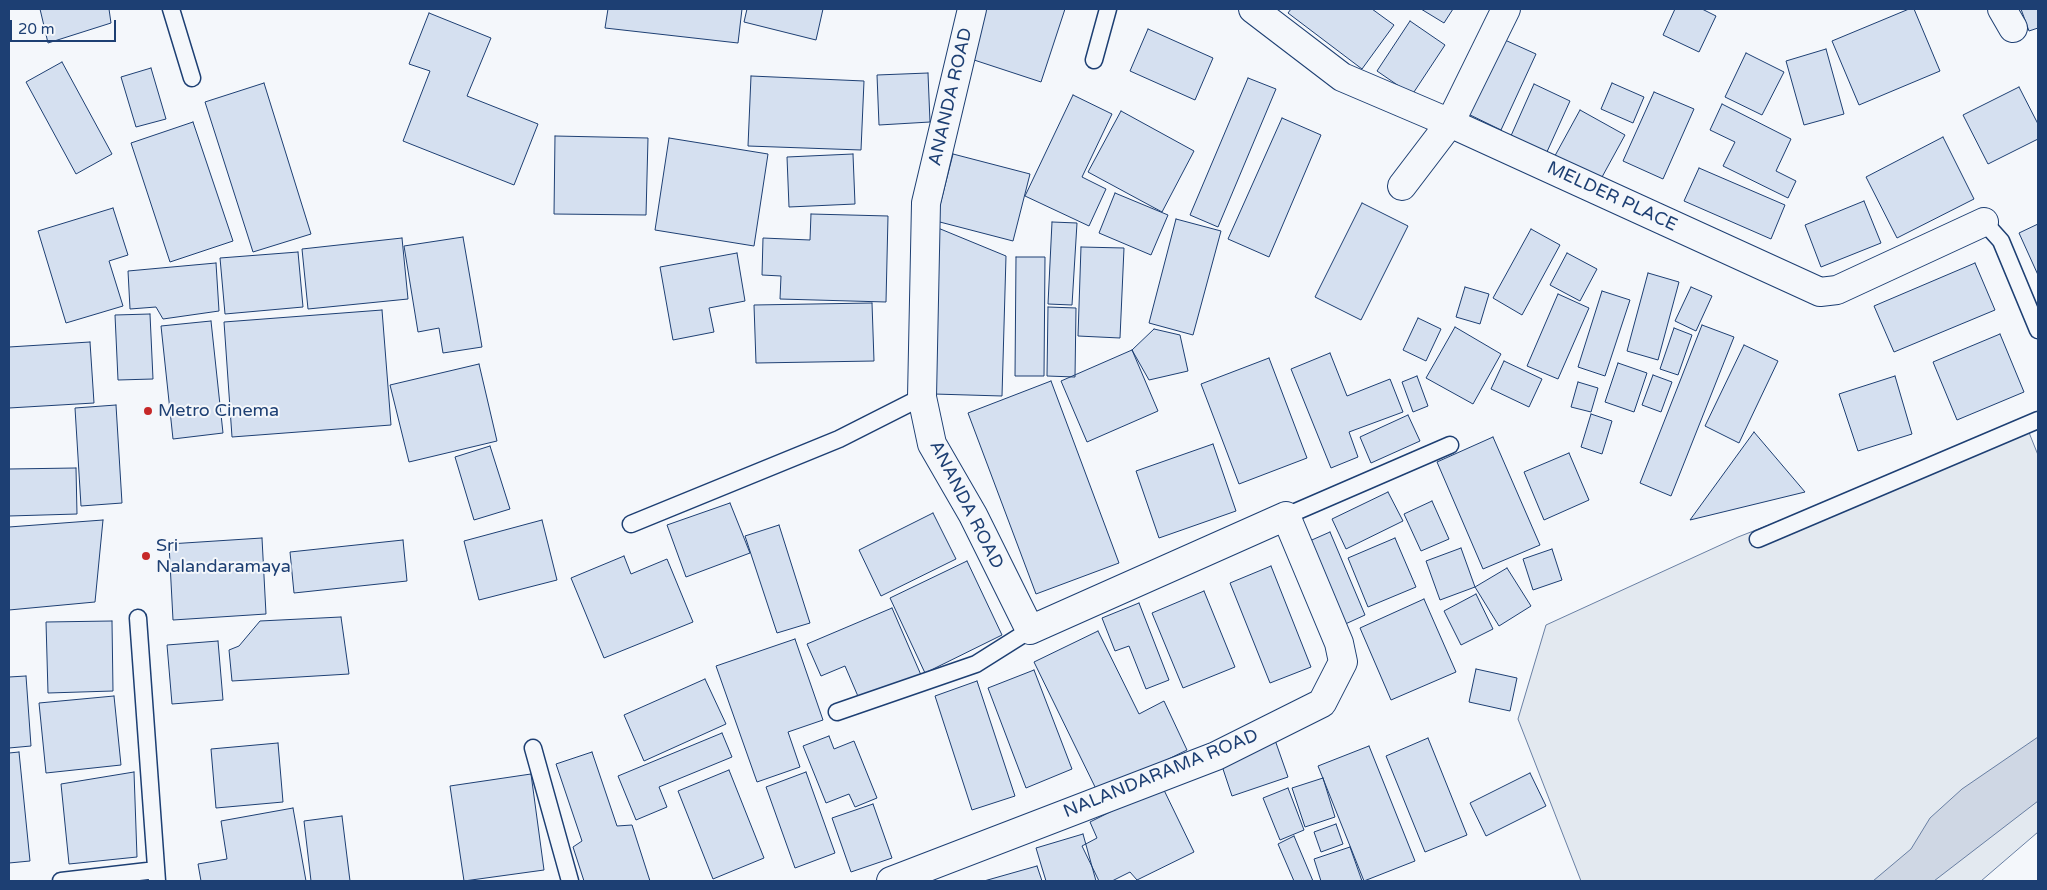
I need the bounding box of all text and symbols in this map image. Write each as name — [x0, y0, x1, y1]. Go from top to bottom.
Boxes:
scale bar — [12, 10, 119, 42]
text: 20 m — [18, 20, 55, 38]
street label: ANANDA ROAD — [925, 26, 977, 168]
street label: MELDER PLACE — [1544, 157, 1680, 237]
place label: Metro Cinema — [158, 400, 279, 422]
marker: Metro Cinema — [142, 405, 154, 417]
street label: ANANDA ROAD — [924, 437, 1008, 573]
place label: Sri Nalandaramaya — [156, 535, 291, 578]
marker: Sri Nalandaramaya — [140, 550, 152, 562]
street label: NALANDARAMA ROAD — [1060, 725, 1262, 823]

